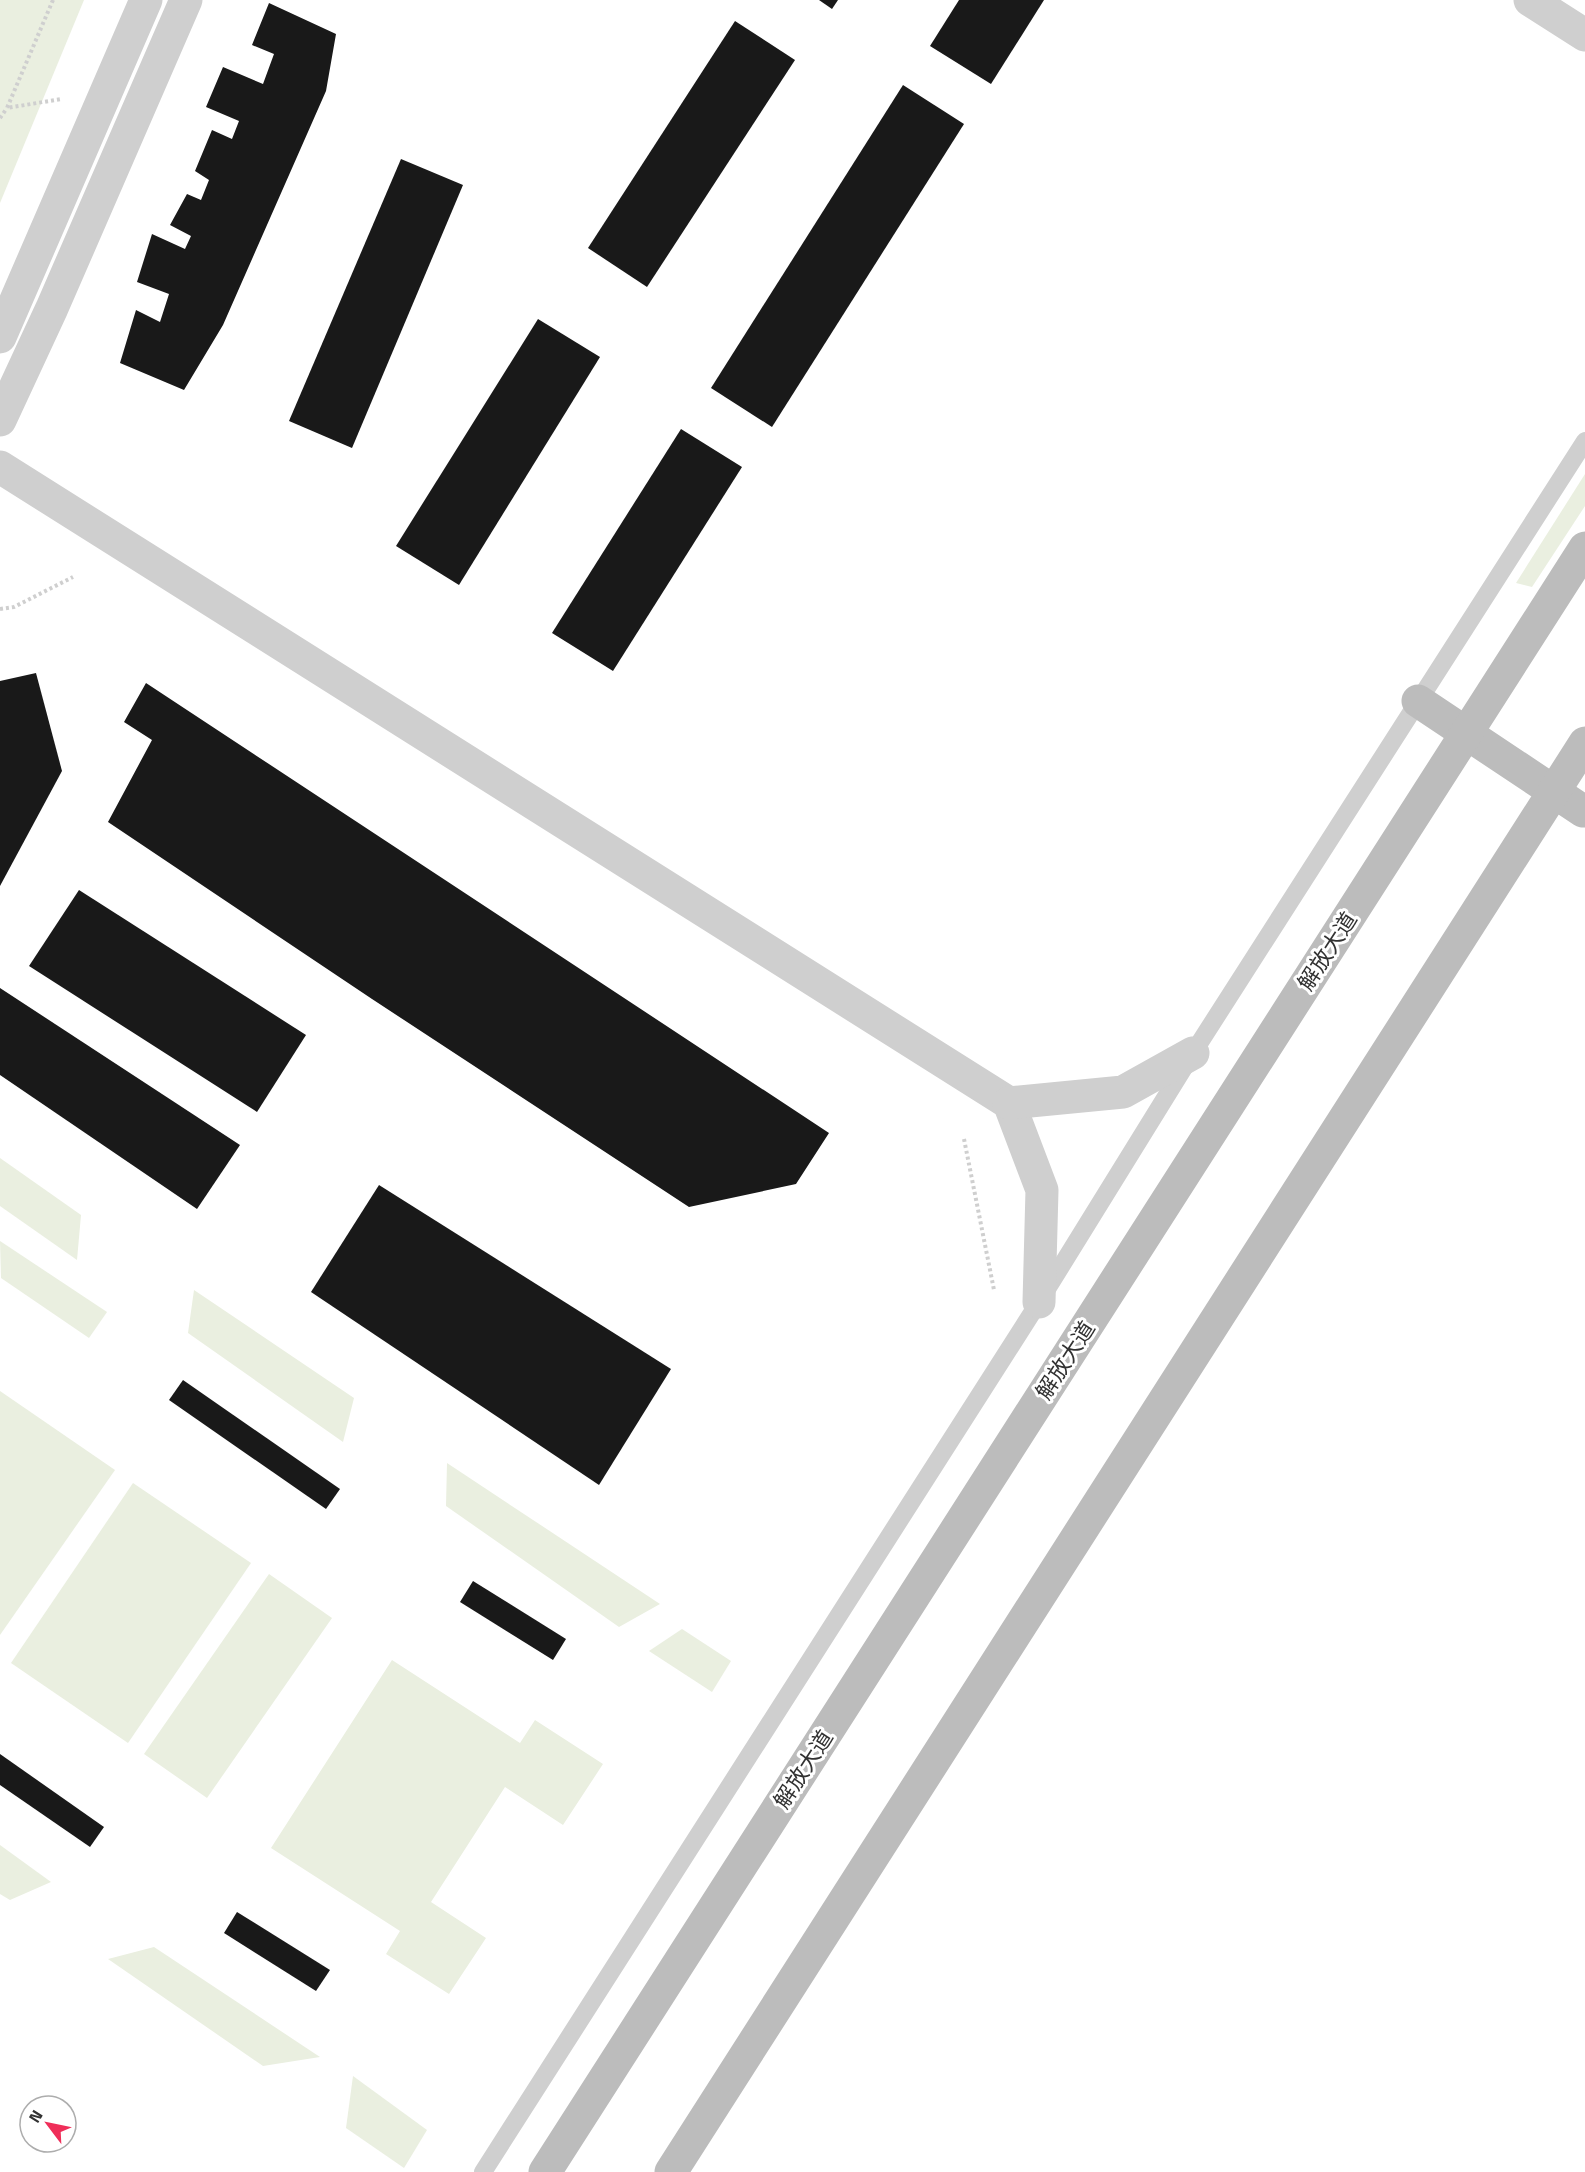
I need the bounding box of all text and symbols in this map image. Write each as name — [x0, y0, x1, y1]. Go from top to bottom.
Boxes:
street label: 解放大道 — [1289, 905, 1365, 997]
street label: 解放大道 — [1027, 1314, 1103, 1406]
street label: 解放大道 — [765, 1723, 841, 1815]
north arrow — [18, 2094, 78, 2154]
text: N — [22, 2105, 48, 2127]

